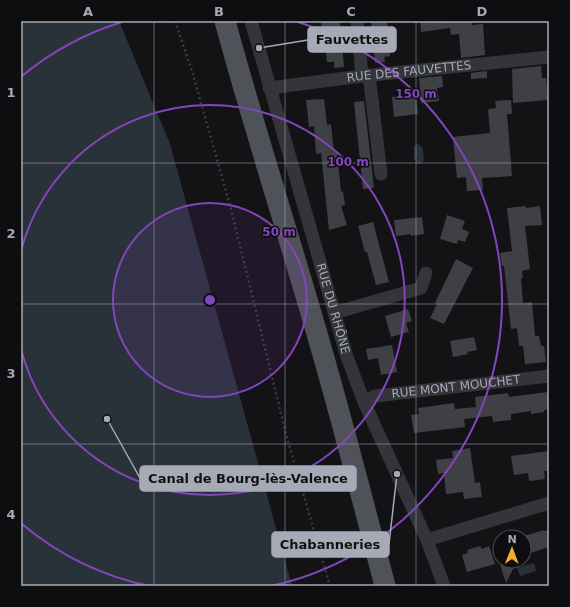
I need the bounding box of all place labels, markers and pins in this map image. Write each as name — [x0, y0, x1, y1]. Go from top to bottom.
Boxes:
callout: Fauvettes — [308, 27, 396, 52]
centre of rings — [203, 293, 217, 307]
callout: Canal de Bourg-lès-Valence — [140, 466, 356, 491]
callout: Chabanneries — [272, 532, 389, 557]

